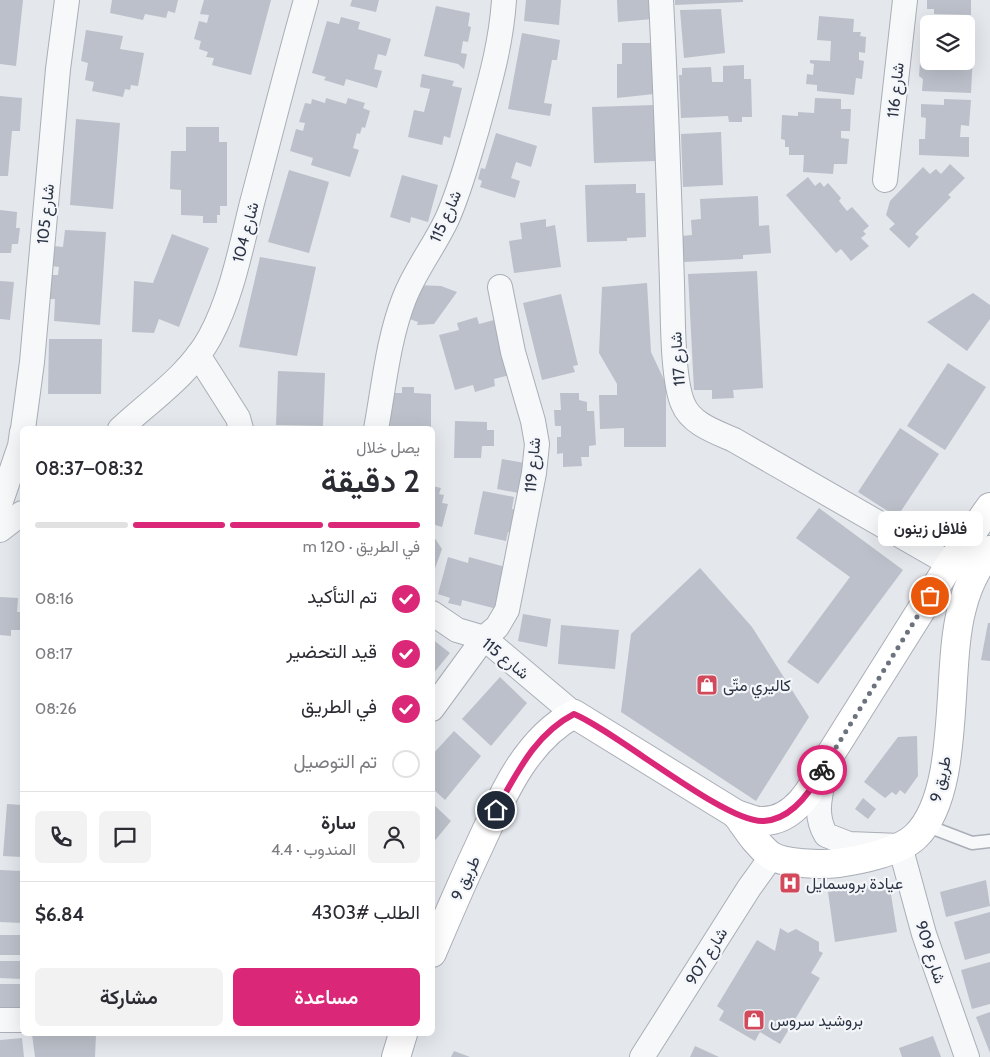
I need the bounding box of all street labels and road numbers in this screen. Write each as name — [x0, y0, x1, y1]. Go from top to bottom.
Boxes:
street label: شارع 116 — [883, 62, 910, 119]
street label: شارع 105 — [33, 183, 60, 246]
street label: شارع 115 — [426, 187, 467, 246]
street label: شارع 104 — [228, 200, 265, 265]
street label: شارع 117 — [666, 331, 691, 387]
street label: شارع 119 — [521, 437, 546, 494]
street label: شارع 115 — [477, 634, 533, 685]
street label: 9 طريق — [926, 754, 956, 804]
street label: طريق 9 — [447, 853, 485, 904]
street label: شارع 909 — [910, 918, 950, 987]
street label: شارع 907 — [681, 924, 733, 989]

